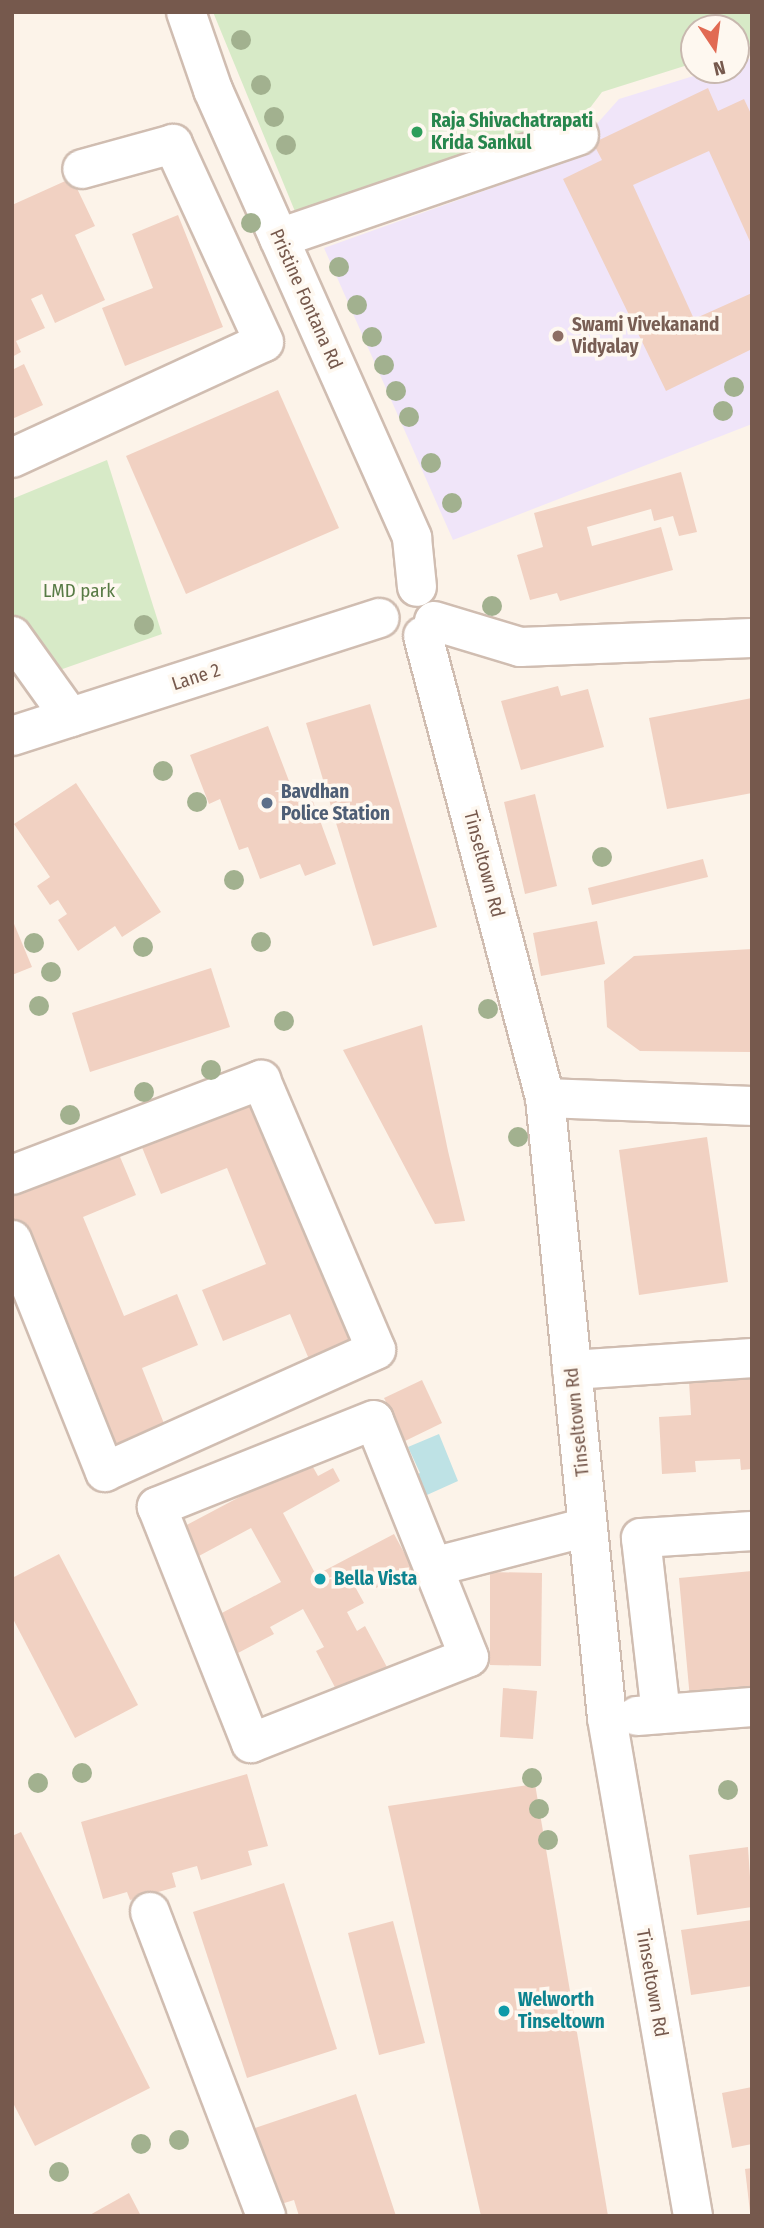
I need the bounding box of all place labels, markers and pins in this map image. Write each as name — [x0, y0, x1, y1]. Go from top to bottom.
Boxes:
place label: Raja Shivachatrapati Krida Sankul — [431, 110, 593, 154]
marker: Raja Shivachatrapati Krida Sankul — [409, 124, 425, 140]
place label: Swami Vivekanand Vidyalay — [572, 314, 719, 358]
marker: Swami Vivekanand Vidyalay — [550, 328, 566, 344]
place label: Bavdhan Police Station — [281, 781, 390, 825]
marker: Bavdhan Police Station — [259, 795, 275, 811]
place label: Bella Vista — [334, 1568, 417, 1590]
marker: Bella Vista — [312, 1571, 328, 1587]
place label: Welworth Tinseltown — [518, 1989, 605, 2033]
marker: Welworth Tinseltown — [496, 2003, 512, 2019]

